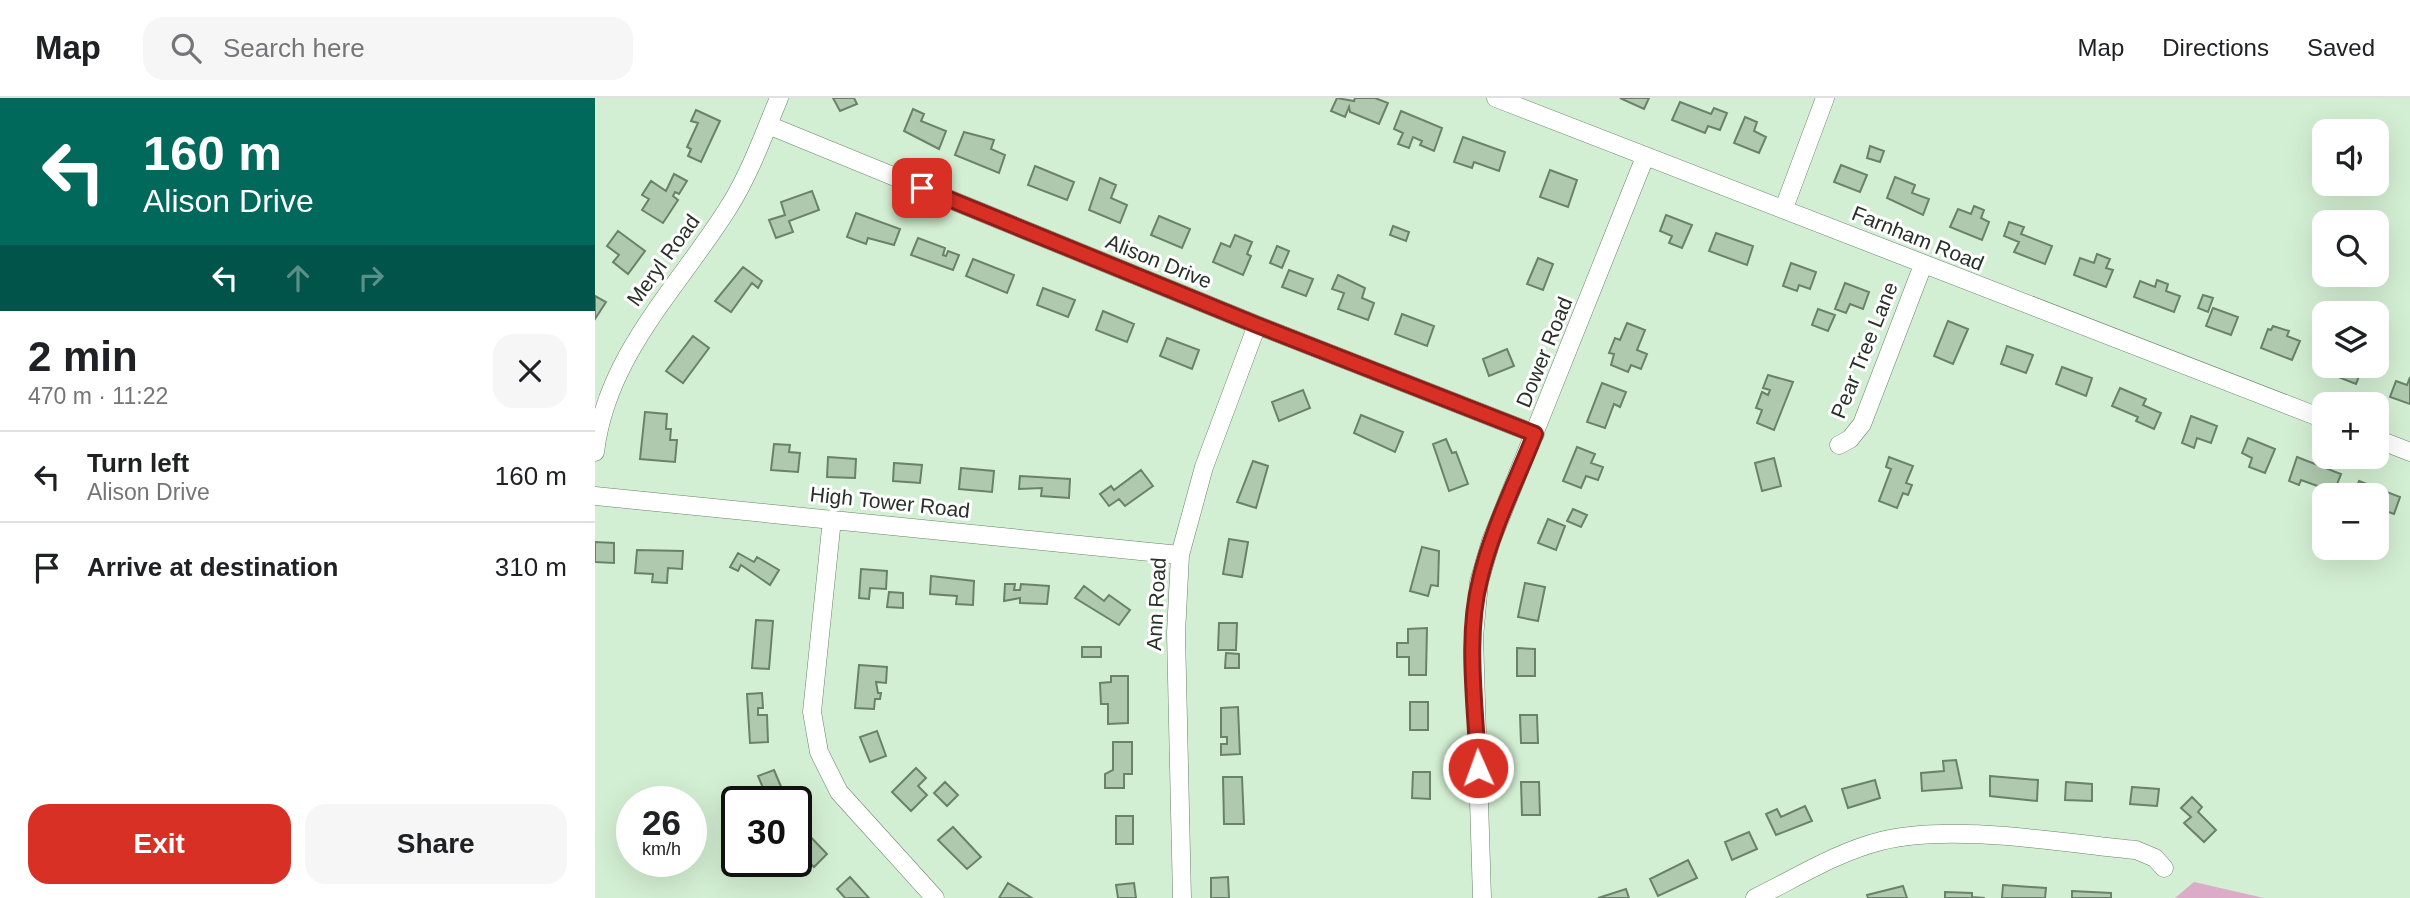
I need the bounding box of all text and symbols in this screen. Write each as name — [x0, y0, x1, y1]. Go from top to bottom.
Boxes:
search box — [143, 17, 633, 80]
text: Map — [35, 29, 101, 66]
icon: search — [167, 29, 205, 67]
text: Search here — [223, 33, 365, 63]
text: Map — [2078, 34, 2124, 61]
text: Directions — [2162, 34, 2269, 61]
text: Saved — [2307, 34, 2375, 61]
map controls — [2312, 119, 2389, 560]
button: sound — [2312, 119, 2389, 196]
icon: left — [28, 126, 119, 217]
text: 160 m — [143, 126, 282, 180]
pin — [892, 158, 952, 218]
icon: arrive — [903, 169, 941, 207]
text: Alison Drive — [143, 183, 314, 219]
street label: Farnham Road — [1849, 201, 1987, 275]
street label: Meryl Road — [622, 210, 704, 310]
button: search — [2312, 210, 2389, 287]
street label: Alison Drive — [1103, 229, 1215, 293]
icon: left — [206, 259, 244, 297]
icon: ahead — [279, 259, 317, 297]
icon: right — [352, 259, 390, 297]
street label: Pear Tree Lane — [1826, 279, 1902, 421]
street label: Dower Road — [1511, 294, 1577, 410]
button: layers — [2312, 301, 2389, 378]
text: 2 min — [28, 333, 138, 380]
button: close — [493, 334, 567, 408]
text: 470 m · 11:22 — [28, 383, 168, 409]
button: + — [2312, 392, 2389, 469]
text: Turn left — [87, 448, 189, 478]
icon: left — [28, 458, 66, 496]
text: 160 m — [495, 461, 567, 491]
text: Alison Drive — [87, 479, 210, 505]
street label: High Tower Road — [809, 482, 971, 522]
button: − — [2312, 483, 2389, 560]
icon: arrive — [28, 549, 66, 587]
text: Arrive at destination — [87, 552, 338, 582]
text: 310 m — [495, 552, 567, 582]
street label: Ann Road — [1142, 557, 1170, 651]
position arrow — [1441, 731, 1515, 805]
speed limit sign: 30 — [721, 786, 812, 877]
text: 26 — [642, 803, 681, 842]
button: Exit — [28, 804, 291, 884]
button: Share — [305, 804, 567, 884]
text: km/h — [642, 839, 681, 859]

